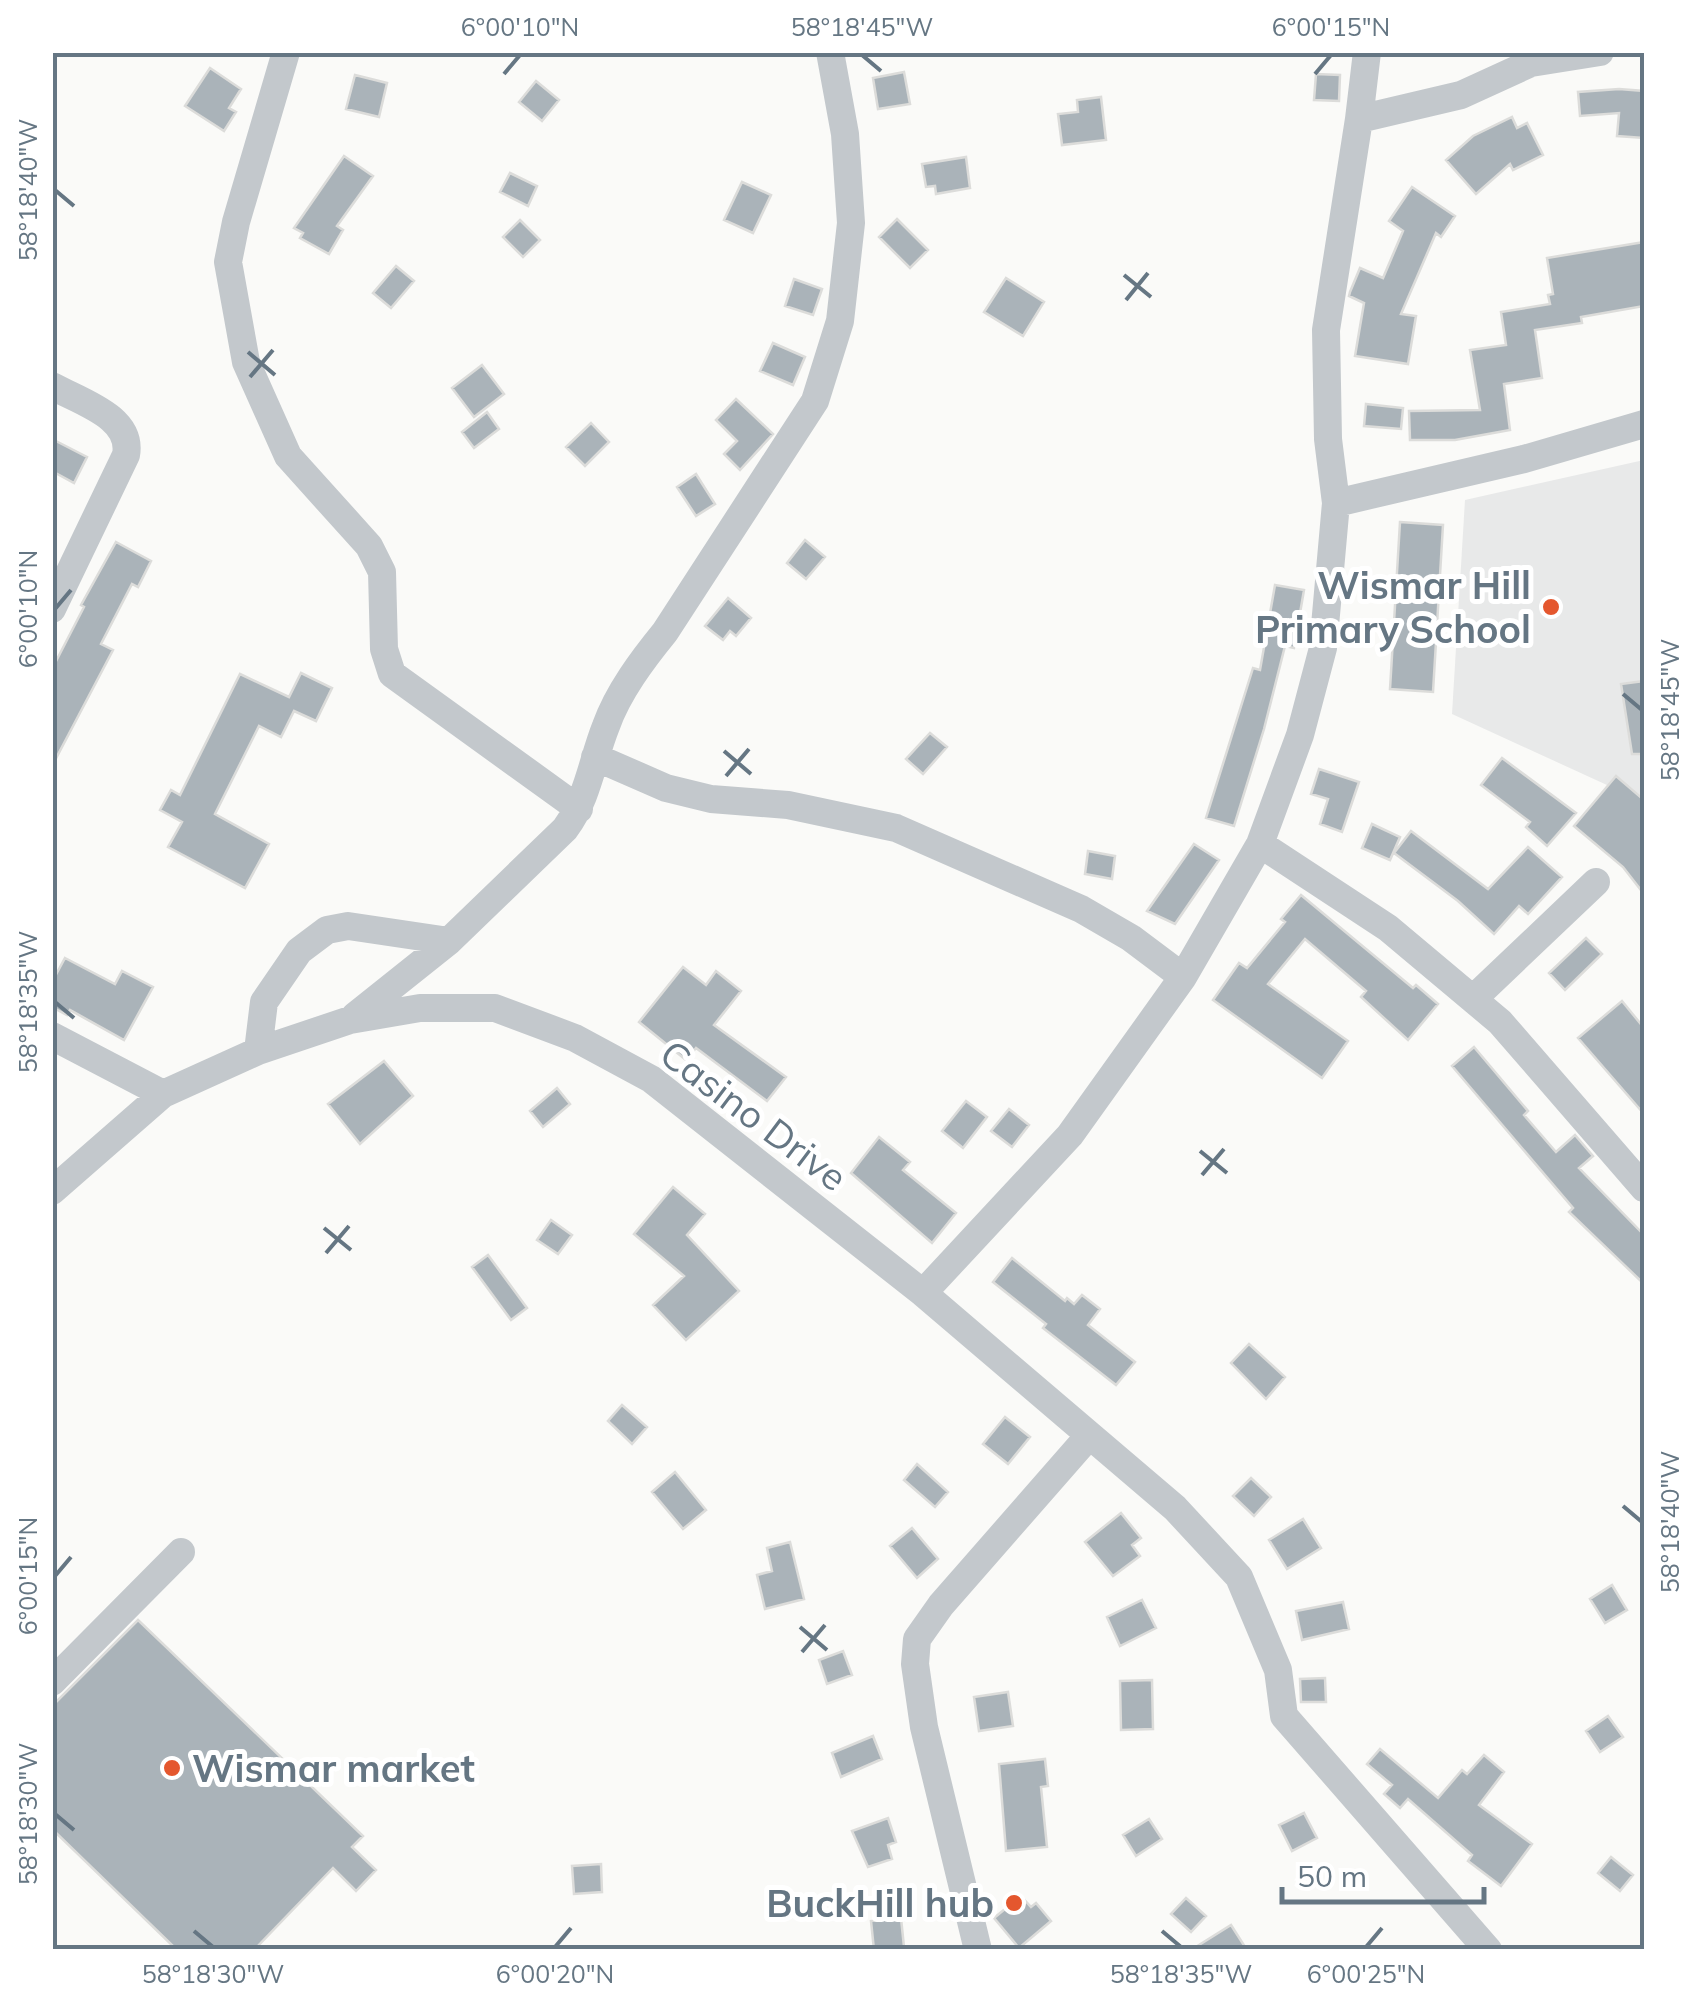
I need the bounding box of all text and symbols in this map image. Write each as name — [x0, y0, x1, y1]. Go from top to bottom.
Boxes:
text: 6°00'10"N — [461, 11, 579, 42]
text: 58°18'45"W — [791, 11, 933, 42]
text: 6°00'15"N — [1272, 11, 1390, 42]
text: 58°18'40"W — [12, 119, 43, 261]
text: 6°00'10"N — [12, 550, 43, 668]
place label: Wismar Hill Primary School — [1255, 561, 1531, 653]
marker: Wismar Hill Primary School — [1540, 596, 1562, 618]
text: 58°18'45"W — [1654, 639, 1685, 781]
text: 58°18'35"W — [12, 931, 43, 1073]
street label: Casino Drive — [651, 1029, 857, 1201]
text: 58°18'40"W — [1654, 1451, 1685, 1593]
text: 6°00'15"N — [12, 1517, 43, 1635]
text: 58°18'30"W — [12, 1743, 43, 1885]
place label: Wismar market — [192, 1744, 475, 1792]
marker: Wismar market — [161, 1757, 183, 1779]
scale bar — [1282, 1842, 1484, 1904]
text: 50 m — [1297, 1857, 1367, 1895]
place label: BuckHill hub — [766, 1879, 994, 1927]
marker: BuckHill hub — [1003, 1892, 1025, 1914]
text: 58°18'30"W — [142, 1958, 284, 1989]
text: 6°00'20"N — [496, 1958, 614, 1989]
text: 58°18'35"W — [1110, 1958, 1252, 1989]
text: 6°00'25"N — [1307, 1958, 1425, 1989]

